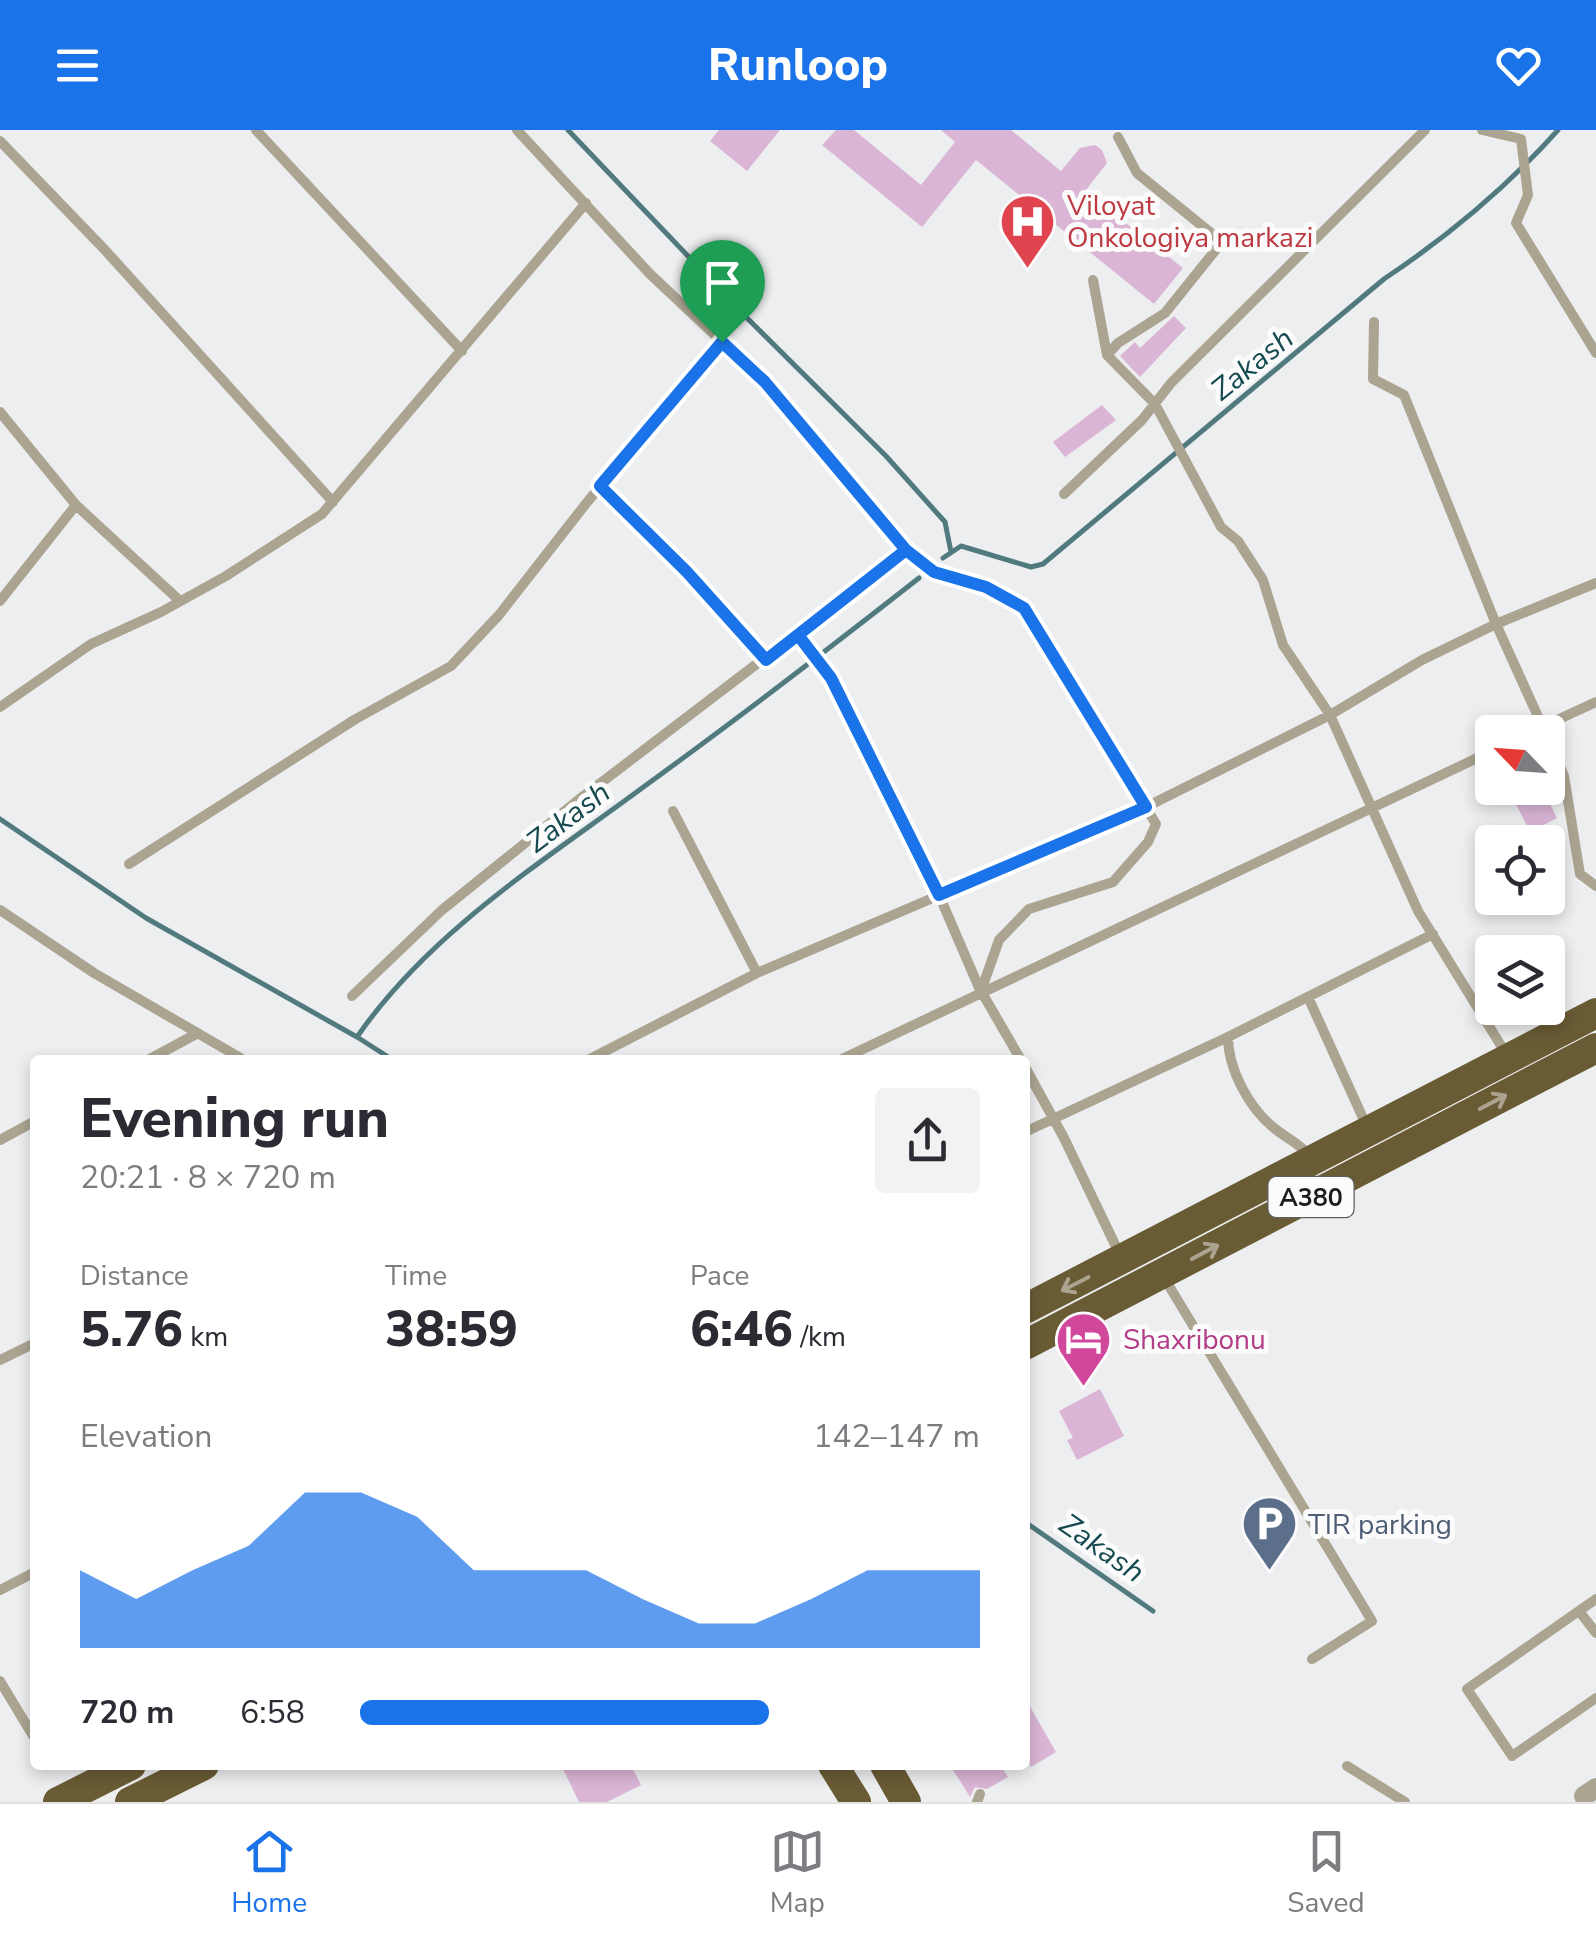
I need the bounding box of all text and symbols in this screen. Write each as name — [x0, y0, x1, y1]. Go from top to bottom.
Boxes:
text: Runloop — [708, 35, 888, 96]
icon: menu — [50, 38, 105, 93]
icon: heart — [1491, 38, 1546, 93]
place label: Viloyat Onkologiya markazi — [1066, 187, 1313, 257]
hospital icon: Viloyat Onkologiya markazi — [998, 191, 1058, 270]
pin — [680, 240, 765, 343]
icon: arrive — [695, 255, 750, 310]
water label: Zakash — [1202, 318, 1302, 410]
north arrow — [1475, 715, 1565, 805]
map controls — [1475, 715, 1565, 1025]
water label: Zakash — [518, 772, 619, 863]
button: locate — [1475, 825, 1565, 915]
button: layers — [1475, 935, 1565, 1025]
text: Evening run — [80, 1081, 389, 1156]
button: share — [875, 1088, 980, 1193]
one-way arrow — [1478, 1091, 1508, 1111]
text: 20:21 · 8 × 720 m — [80, 1156, 336, 1199]
road number: A380 — [1268, 1177, 1354, 1217]
one-way arrow — [1190, 1242, 1220, 1261]
text: Distance — [80, 1257, 189, 1295]
text: Time — [385, 1257, 447, 1295]
text: Pace — [690, 1257, 749, 1295]
one-way arrow — [1060, 1275, 1090, 1294]
text: 5.76 — [80, 1295, 183, 1364]
text: 38:59 — [385, 1295, 518, 1364]
text: 6:46 — [690, 1295, 793, 1364]
hotel icon: Shaxribonu — [1054, 1309, 1114, 1388]
text: km — [183, 1318, 228, 1356]
text: /km — [793, 1318, 846, 1356]
place label: Shaxribonu — [1123, 1321, 1266, 1359]
text: Elevation — [80, 1415, 213, 1458]
text: 142–147 m — [813, 1415, 980, 1458]
parking icon: TIR parking — [1239, 1494, 1299, 1573]
water label: Zakash — [1051, 1504, 1153, 1593]
place label: TIR parking — [1308, 1506, 1452, 1544]
text: 720 m — [80, 1691, 174, 1734]
text: 6:58 — [240, 1691, 305, 1734]
tab: Home — [231, 1824, 307, 1922]
tab: Map — [770, 1824, 825, 1922]
tab: Saved — [1287, 1824, 1365, 1922]

